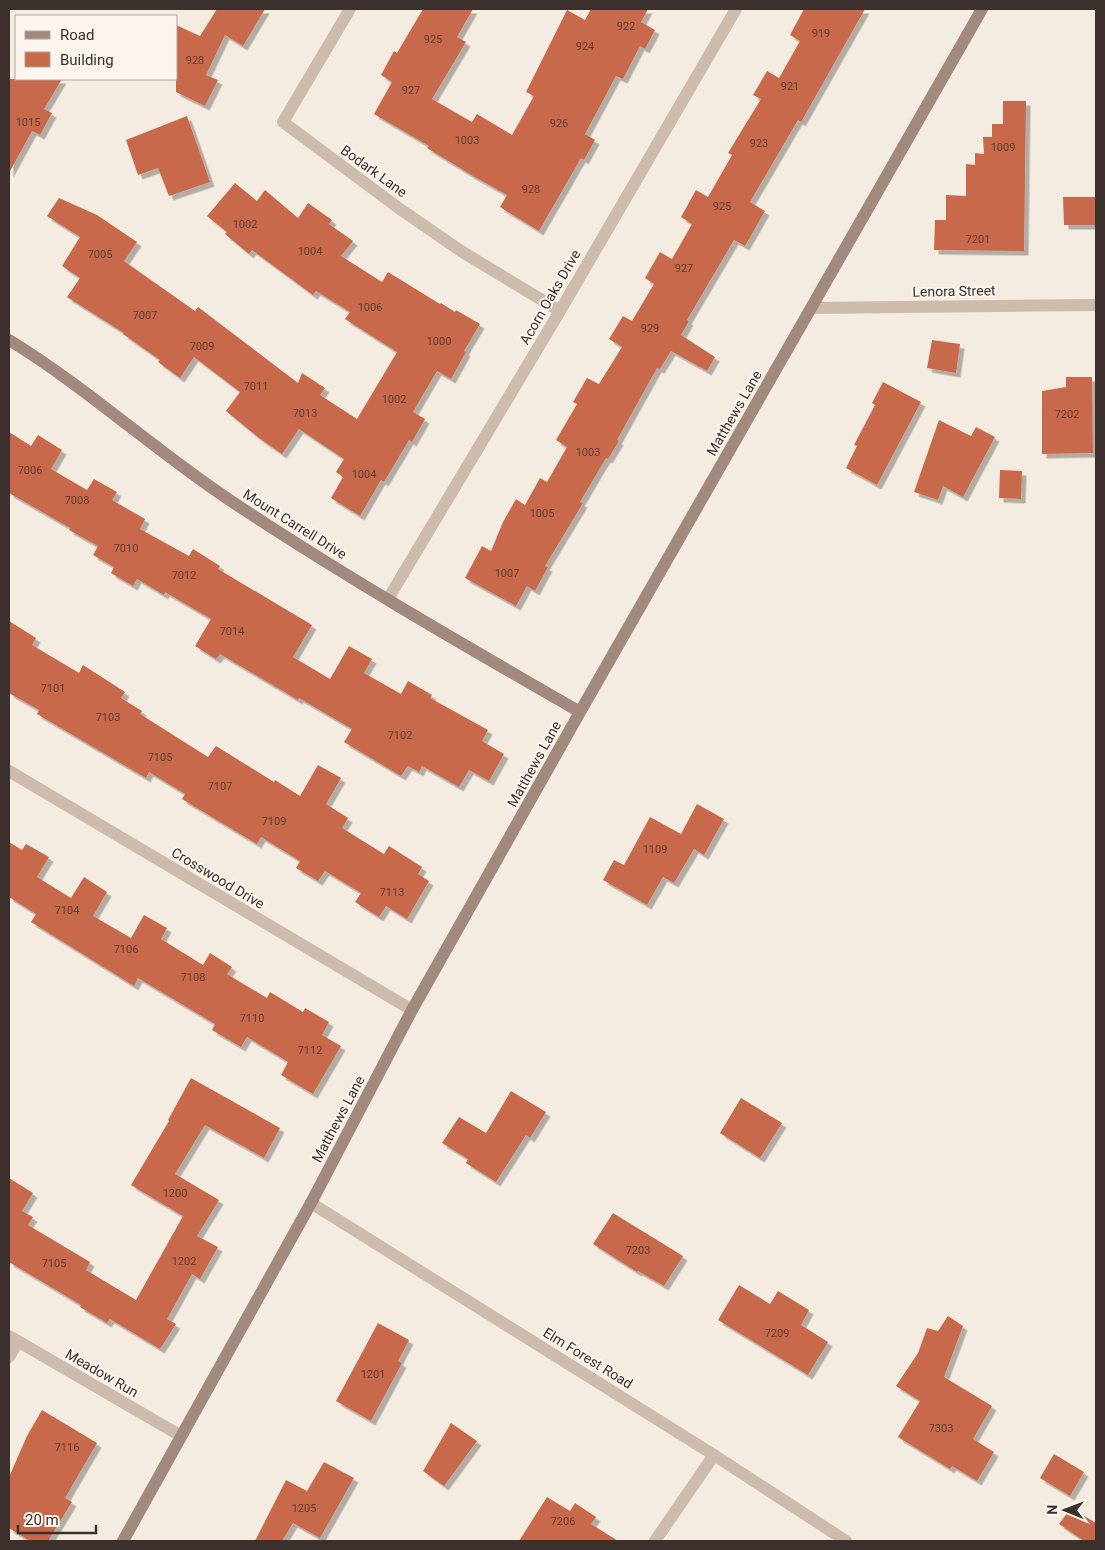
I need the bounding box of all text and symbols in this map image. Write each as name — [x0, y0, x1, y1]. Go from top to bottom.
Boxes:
legend — [15, 15, 178, 80]
house number: 922 — [617, 20, 635, 33]
text: Road — [60, 26, 94, 44]
house number: 919 — [812, 27, 830, 40]
house number: 925 — [424, 33, 442, 46]
house number: 924 — [576, 40, 594, 53]
text: Building — [60, 51, 114, 69]
house number: 928 — [186, 54, 204, 67]
house number: 921 — [781, 80, 799, 93]
house number: 927 — [402, 84, 420, 97]
house number: 1015 — [16, 116, 40, 129]
house number: 926 — [550, 117, 568, 130]
house number: 1003 — [455, 134, 479, 147]
house number: 923 — [750, 137, 768, 150]
house number: 1009 — [991, 141, 1015, 154]
street label: Bodark Lane — [338, 142, 410, 200]
house number: 928 — [522, 183, 540, 196]
house number: 925 — [713, 200, 731, 213]
house number: 1002 — [233, 218, 257, 231]
house number: 7201 — [966, 233, 990, 246]
house number: 1004 — [298, 245, 322, 258]
street label: Acorn Oaks Drive — [516, 247, 584, 347]
house number: 7005 — [88, 248, 112, 261]
house number: 927 — [675, 262, 693, 275]
street label: Lenora Street — [912, 282, 996, 300]
house number: 1006 — [358, 301, 382, 314]
house number: 7007 — [133, 309, 157, 322]
house number: 929 — [641, 322, 659, 335]
house number: 1000 — [427, 335, 451, 348]
house number: 7009 — [190, 340, 214, 353]
street label: Matthews Lane — [703, 368, 765, 458]
house number: 7011 — [244, 380, 268, 393]
house number: 1002 — [382, 393, 406, 406]
house number: 7013 — [293, 407, 317, 420]
house number: 7202 — [1055, 408, 1079, 421]
house number: 1003 — [576, 446, 600, 459]
house number: 7006 — [18, 464, 42, 477]
house number: 1004 — [352, 468, 376, 481]
street label: Mount Carrell Drive — [240, 486, 350, 562]
house number: 7008 — [65, 494, 89, 507]
house number: 1005 — [530, 507, 554, 520]
house number: 7010 — [114, 542, 138, 555]
house number: 1007 — [495, 567, 519, 580]
house number: 7012 — [172, 569, 196, 582]
house number: 7014 — [220, 625, 244, 638]
house number: 7101 — [41, 682, 65, 695]
house number: 7103 — [96, 711, 120, 724]
street label: Matthews Lane — [504, 718, 564, 810]
house number: 7102 — [388, 729, 412, 742]
house number: 7105 — [148, 751, 172, 764]
house number: 7107 — [208, 780, 232, 793]
house number: 7109 — [262, 815, 286, 828]
house number: 1109 — [643, 843, 667, 856]
street label: Crosswood Drive — [169, 844, 267, 912]
house number: 7113 — [380, 886, 404, 899]
house number: 7104 — [55, 904, 79, 917]
house number: 7106 — [114, 943, 138, 956]
house number: 7108 — [181, 971, 205, 984]
house number: 7110 — [240, 1012, 264, 1025]
house number: 7112 — [298, 1044, 322, 1057]
street label: Matthews Lane — [308, 1073, 368, 1165]
house number: 1200 — [163, 1187, 187, 1200]
house number: 7203 — [626, 1244, 650, 1257]
house number: 1202 — [172, 1255, 196, 1268]
house number: 7105 — [42, 1257, 66, 1270]
street label: Elm Forest Road — [540, 1324, 636, 1392]
house number: 7209 — [765, 1327, 789, 1340]
street label: Meadow Run — [63, 1346, 141, 1400]
house number: 1201 — [361, 1368, 385, 1381]
house number: 7303 — [929, 1422, 953, 1435]
house number: 7116 — [55, 1441, 79, 1454]
north arrow — [1040, 1485, 1090, 1535]
scale bar — [18, 1502, 95, 1534]
house number: 1205 — [292, 1502, 316, 1515]
text: N — [1044, 1505, 1060, 1515]
text: 20 m — [25, 1511, 59, 1529]
house number: 7206 — [551, 1515, 575, 1528]

